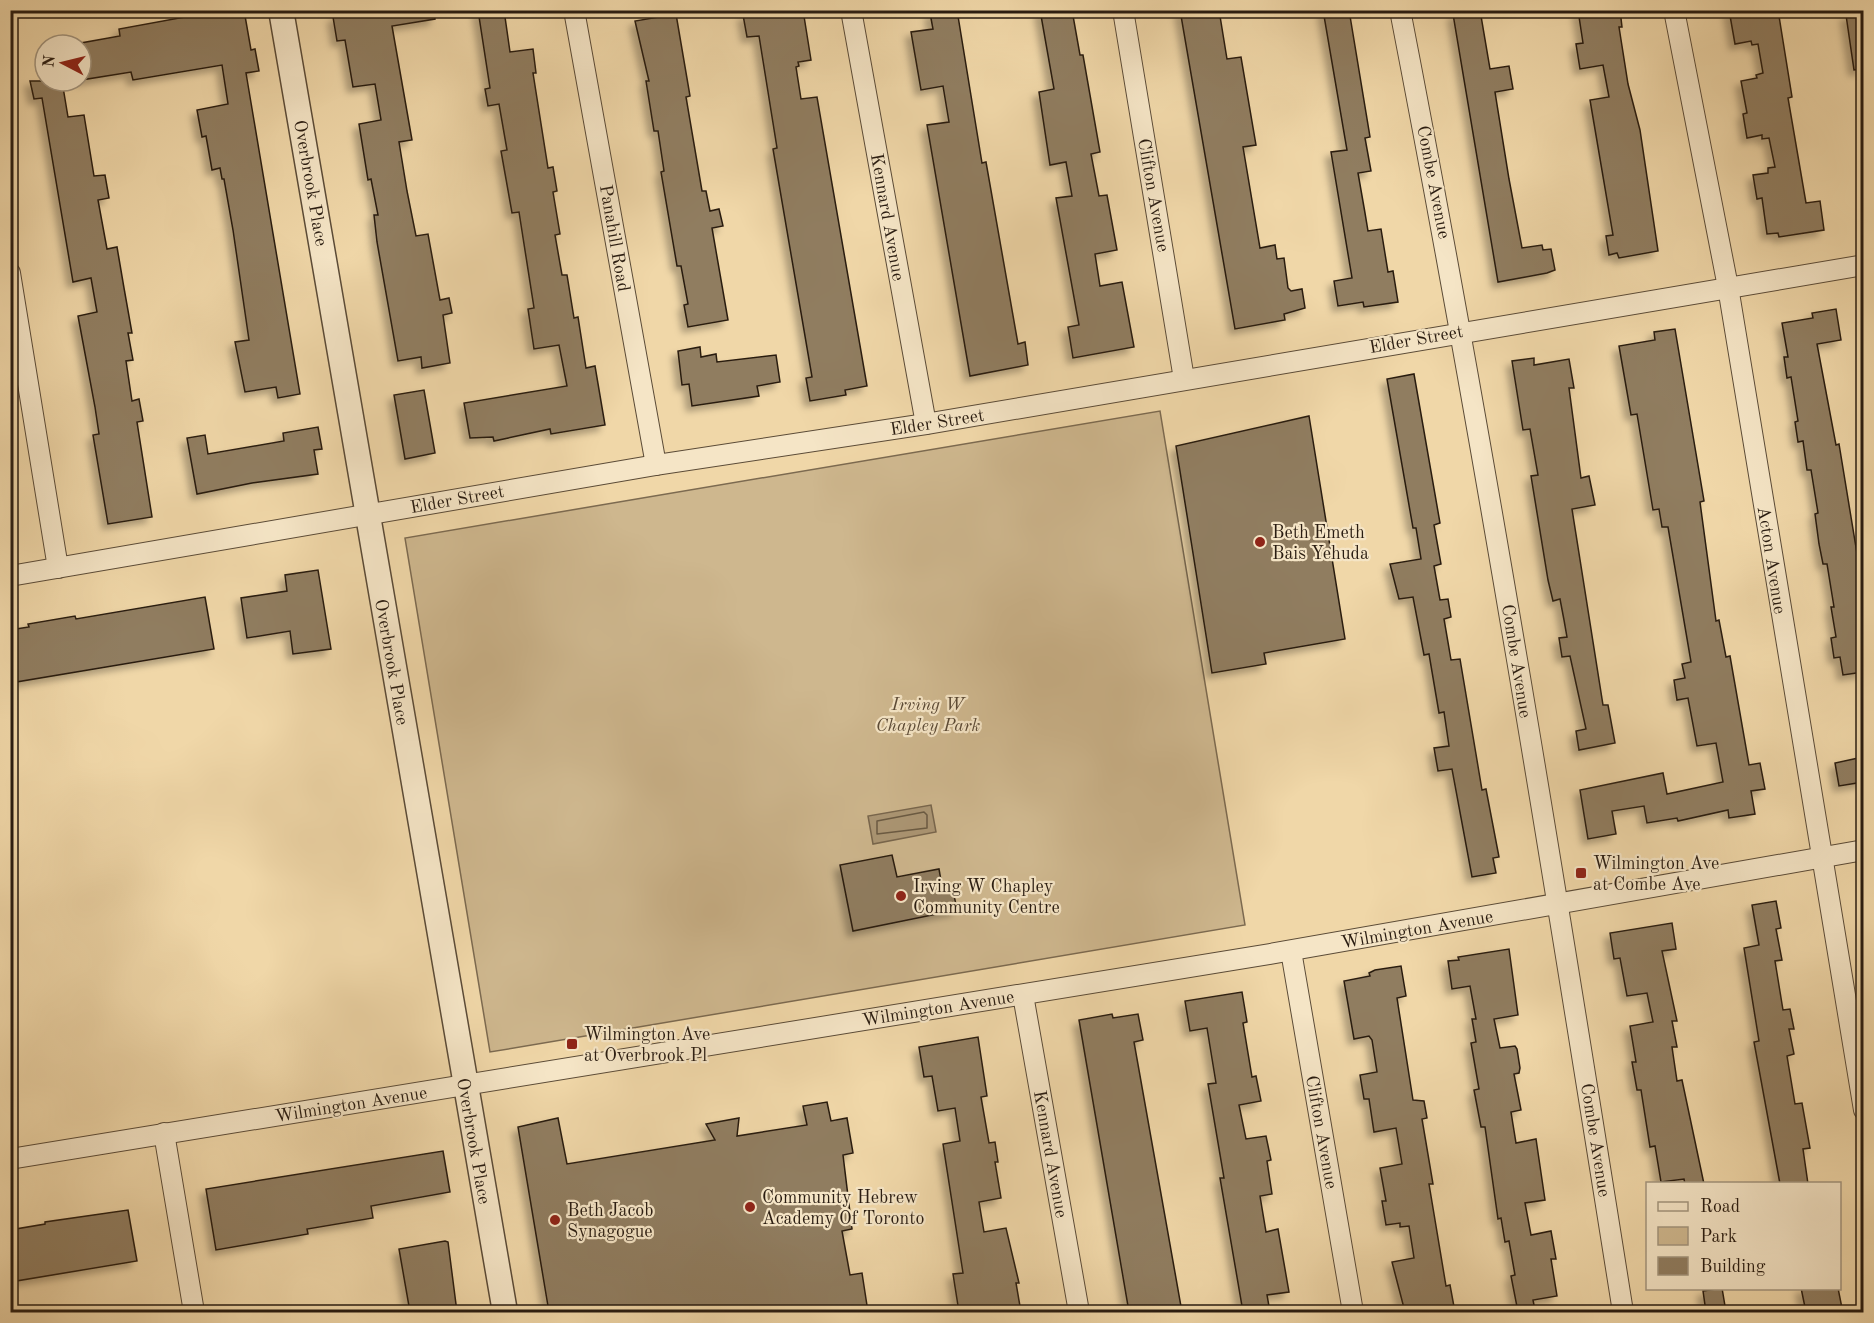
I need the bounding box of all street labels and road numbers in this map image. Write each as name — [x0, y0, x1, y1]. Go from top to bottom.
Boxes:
street label: Overbrook Place — [290, 119, 330, 248]
street label: Combe Avenue — [1413, 124, 1453, 240]
street label: Clifton Avenue — [1134, 137, 1172, 253]
street label: Kennard Avenue — [867, 152, 907, 282]
street label: Panahill Road — [596, 183, 632, 293]
street label: Elder Street — [1368, 323, 1465, 357]
street label: Elder Street — [889, 407, 986, 439]
street label: Elder Street — [409, 483, 506, 517]
street label: Acton Avenue — [1754, 505, 1788, 615]
street label: Overbrook Place — [371, 598, 411, 727]
street label: Combe Avenue — [1498, 603, 1534, 719]
street label: Wilmington Avenue — [1340, 908, 1495, 952]
street label: Wilmington Avenue — [861, 988, 1016, 1030]
street label: Clifton Avenue — [1302, 1074, 1340, 1190]
street label: Overbrook Place — [453, 1077, 493, 1206]
street label: Combe Avenue — [1577, 1082, 1613, 1198]
street label: Wilmington Avenue — [274, 1084, 429, 1126]
street label: Kennard Avenue — [1030, 1089, 1070, 1219]

